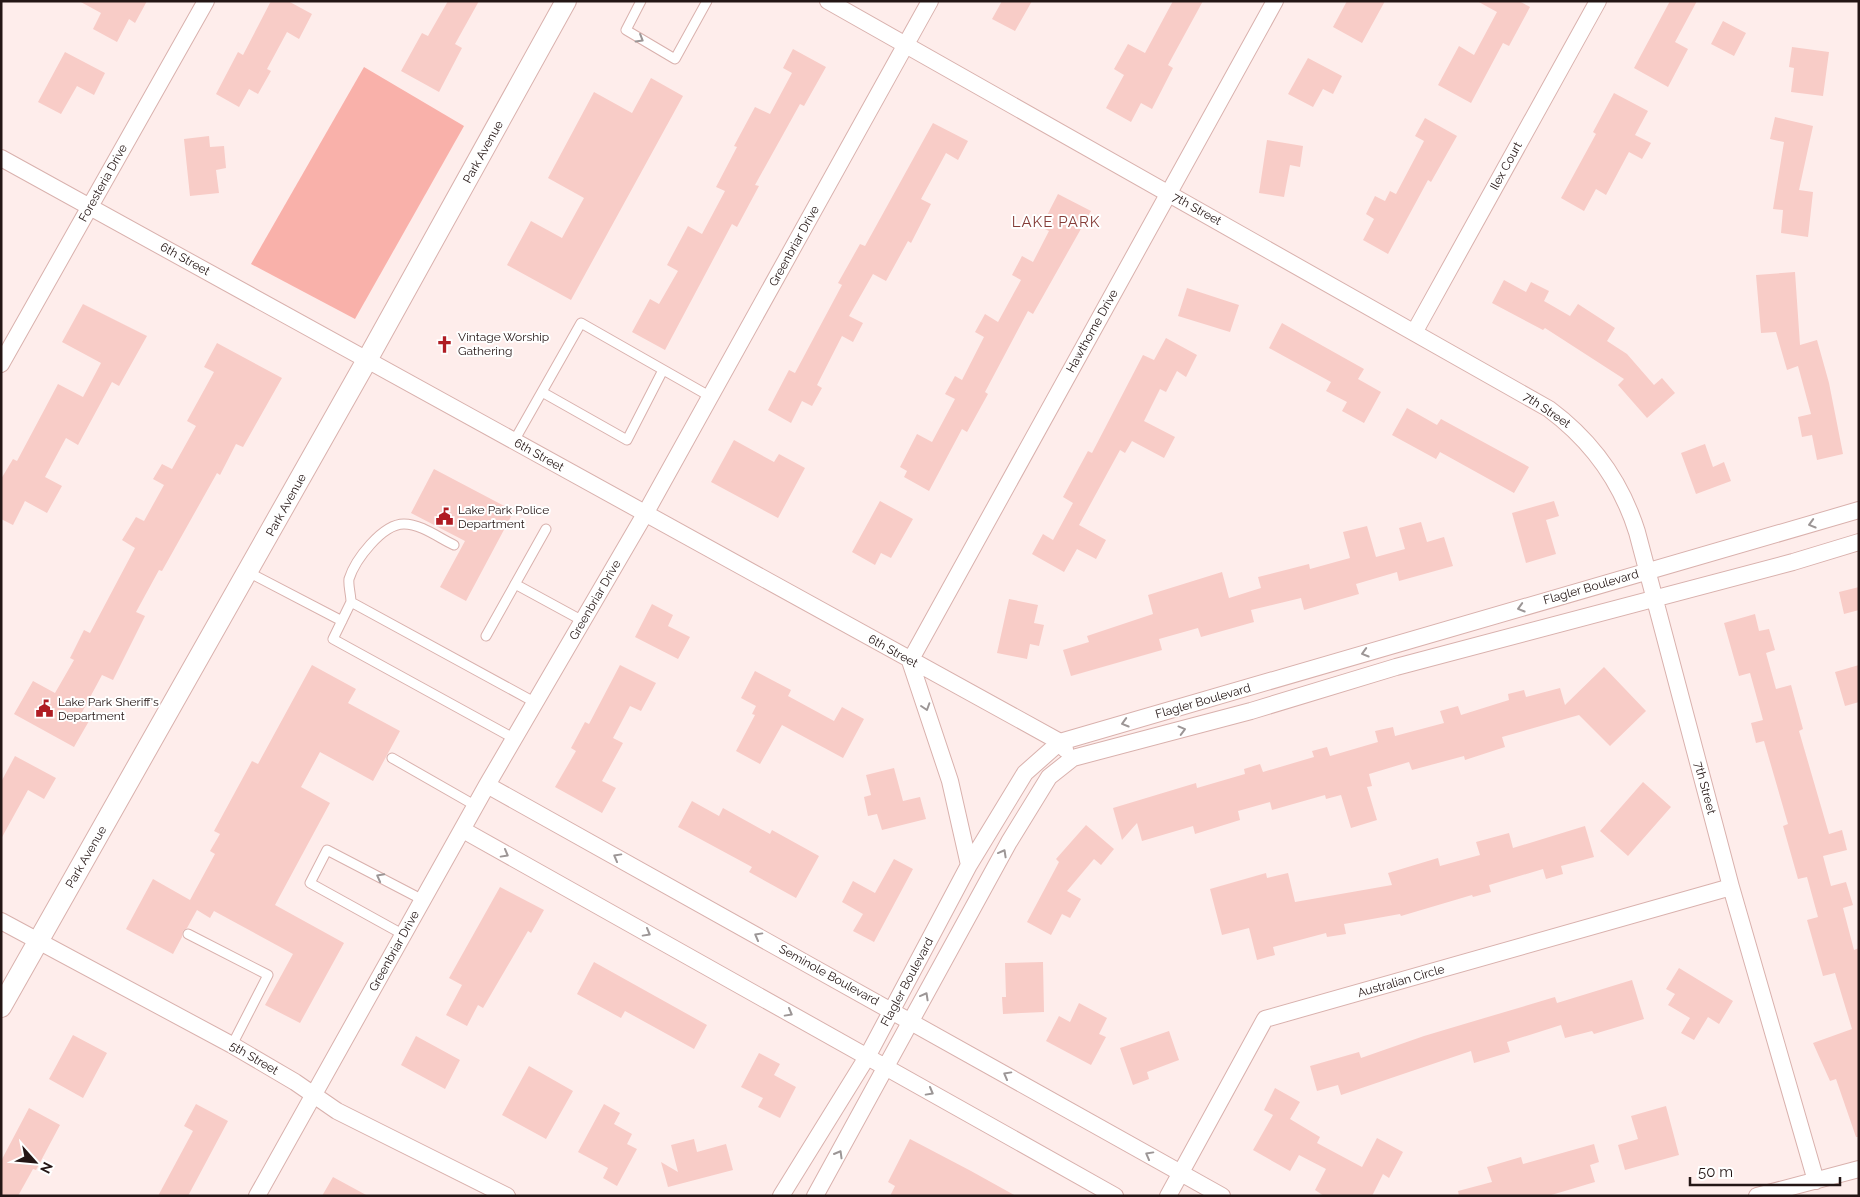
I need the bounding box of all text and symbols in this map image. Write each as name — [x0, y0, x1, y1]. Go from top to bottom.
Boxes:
one-way arrow — [635, 32, 644, 42]
street label: Park Avenue — [460, 118, 506, 186]
street label: Ilex Court — [1487, 139, 1525, 193]
street label: Foresteria Drive — [76, 142, 130, 224]
street label: 7th Street — [1170, 190, 1224, 228]
street label: Greenbriar Drive — [766, 203, 822, 289]
district label: LAKE PARK — [1012, 213, 1100, 231]
street label: 6th Street — [158, 240, 212, 278]
street label: Hawthorne Drive — [1063, 287, 1121, 375]
place label: Vintage Worship Gathering — [458, 330, 549, 358]
church icon: Vintage Worship Gathering — [434, 334, 454, 354]
street label: 7th Street — [1521, 389, 1573, 431]
street label: 6th Street — [512, 436, 566, 474]
street label: Park Avenue — [263, 471, 309, 539]
place label: Lake Park Police Department — [458, 503, 549, 531]
public building icon: Lake Park Police Department — [434, 507, 454, 527]
one-way arrow — [1808, 518, 1817, 528]
street label: Greenbriar Drive — [566, 557, 624, 643]
street label: Flagler Boulevard — [1542, 567, 1640, 607]
one-way arrow — [1518, 602, 1526, 612]
street label: 6th Street — [866, 632, 920, 670]
one-way arrow — [1362, 648, 1370, 658]
street label: Flagler Boulevard — [1154, 681, 1252, 721]
place label: Lake Park Sheriff's Department — [58, 695, 159, 723]
public building icon: Lake Park Sheriff's Department — [34, 699, 54, 719]
one-way arrow — [920, 702, 930, 711]
one-way arrow — [1122, 718, 1130, 728]
one-way arrow — [1178, 725, 1186, 735]
street label: 7th Street — [1691, 760, 1719, 816]
street label: Park Avenue — [63, 823, 109, 891]
one-way arrow — [500, 847, 509, 857]
one-way arrow — [997, 849, 1007, 858]
one-way arrow — [613, 853, 622, 863]
one-way arrow — [376, 873, 385, 883]
street label: Greenbriar Drive — [366, 908, 422, 994]
one-way arrow — [641, 927, 650, 937]
one-way arrow — [755, 932, 764, 942]
street label: Flagler Boulevard — [878, 935, 936, 1029]
street label: Seminole Boulevard — [777, 942, 881, 1008]
street label: Australian Circle — [1356, 962, 1446, 1000]
one-way arrow — [919, 992, 929, 1001]
one-way arrow — [783, 1006, 792, 1016]
street label: 5th Street — [227, 1038, 281, 1078]
one-way arrow — [1004, 1071, 1013, 1081]
one-way arrow — [925, 1086, 934, 1096]
north arrow — [10, 1137, 60, 1187]
one-way arrow — [833, 1150, 843, 1159]
one-way arrow — [1145, 1151, 1154, 1161]
scale bar — [1690, 1154, 1840, 1186]
text: N — [37, 1160, 56, 1176]
text: 50 m — [1698, 1163, 1733, 1181]

